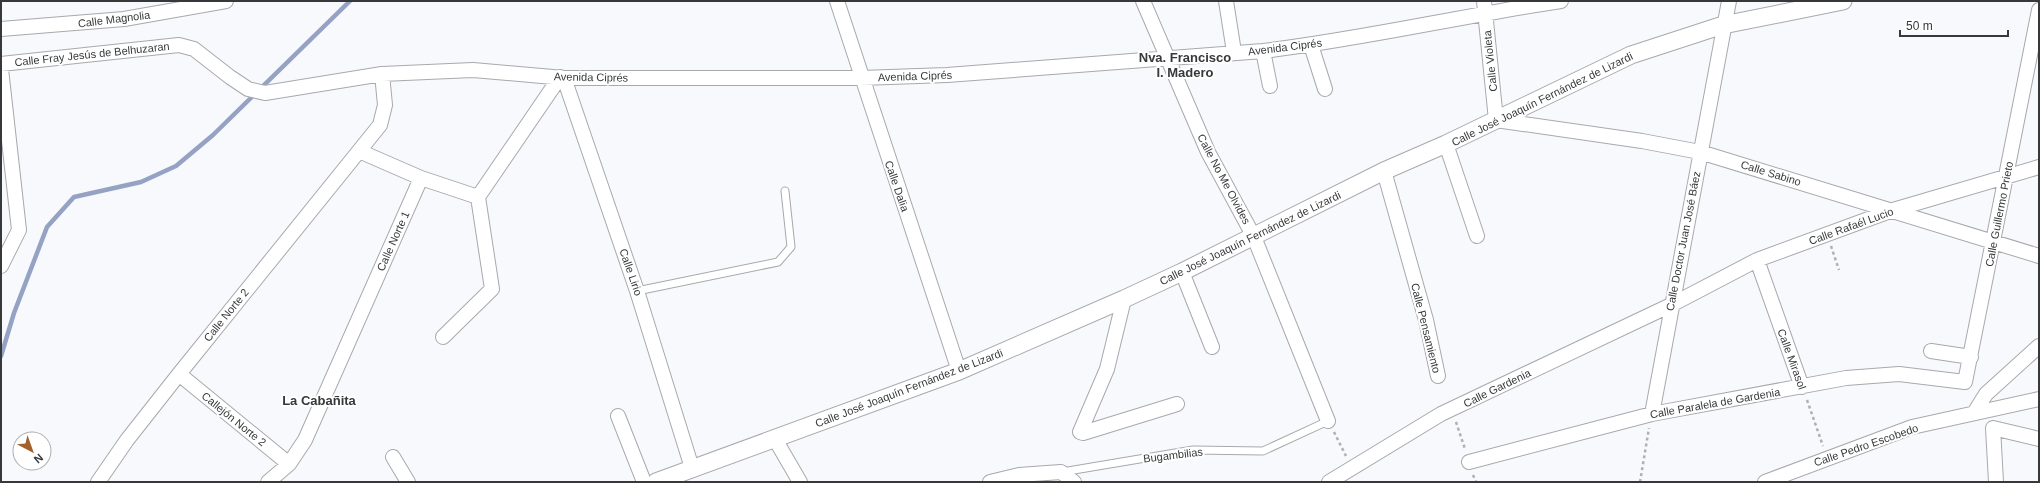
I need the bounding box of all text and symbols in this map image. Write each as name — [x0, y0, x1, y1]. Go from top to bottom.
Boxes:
street label: Calle Magnolia — [77, 9, 152, 29]
scale bar — [1900, 12, 2008, 38]
text: 50 m — [1906, 19, 1933, 33]
street label: Calle Violeta — [1481, 29, 1499, 92]
street label: Avenida Ciprés — [1247, 36, 1323, 57]
street label: Calle Fray Jesús de Belhuzaran — [14, 40, 170, 68]
district label: Nva. Francisco I. Madero — [1139, 50, 1231, 80]
street label: Calle José Joaquín Fernández de Lizardi — [1450, 50, 1634, 148]
street label: Avenida Ciprés — [878, 69, 953, 83]
street label: Avenida Ciprés — [554, 70, 629, 84]
street label: Calle No Me Olvides — [1195, 132, 1253, 227]
street label: Calle Sabino — [1739, 158, 1803, 188]
street label: Calle Dalia — [883, 159, 912, 214]
street label: Calle Guillermo Prieto — [1983, 160, 2015, 268]
street label: Calle Doctor Juan José Báez — [1664, 170, 1702, 312]
street label: Calle José Joaquín Fernández de Lizardi — [1158, 189, 1342, 287]
street label: Calle Rafaél Lucio — [1807, 205, 1895, 247]
street label: Calle Norte 1 — [374, 209, 412, 273]
street label: Calle Lirio — [617, 247, 645, 297]
street label: Calle Pensamiento — [1409, 282, 1443, 374]
street label: Calle Norte 2 — [201, 286, 251, 344]
street label: Calle Mirasol — [1775, 327, 1809, 391]
street label: Calle José Joaquín Fernández de Lizardi — [814, 347, 1004, 429]
street label: Calle Gardenia — [1461, 366, 1533, 409]
street label: Calle Paralela de Gardenia — [1649, 385, 1782, 420]
street label: Callejón Norte 2 — [200, 390, 268, 448]
district label: La Cabañita — [282, 393, 357, 408]
street label: Calle Pedro Escobedo — [1812, 422, 1920, 468]
north arrow — [12, 431, 52, 471]
street label: Bugambilias — [1143, 445, 1204, 465]
text: N — [32, 451, 45, 466]

